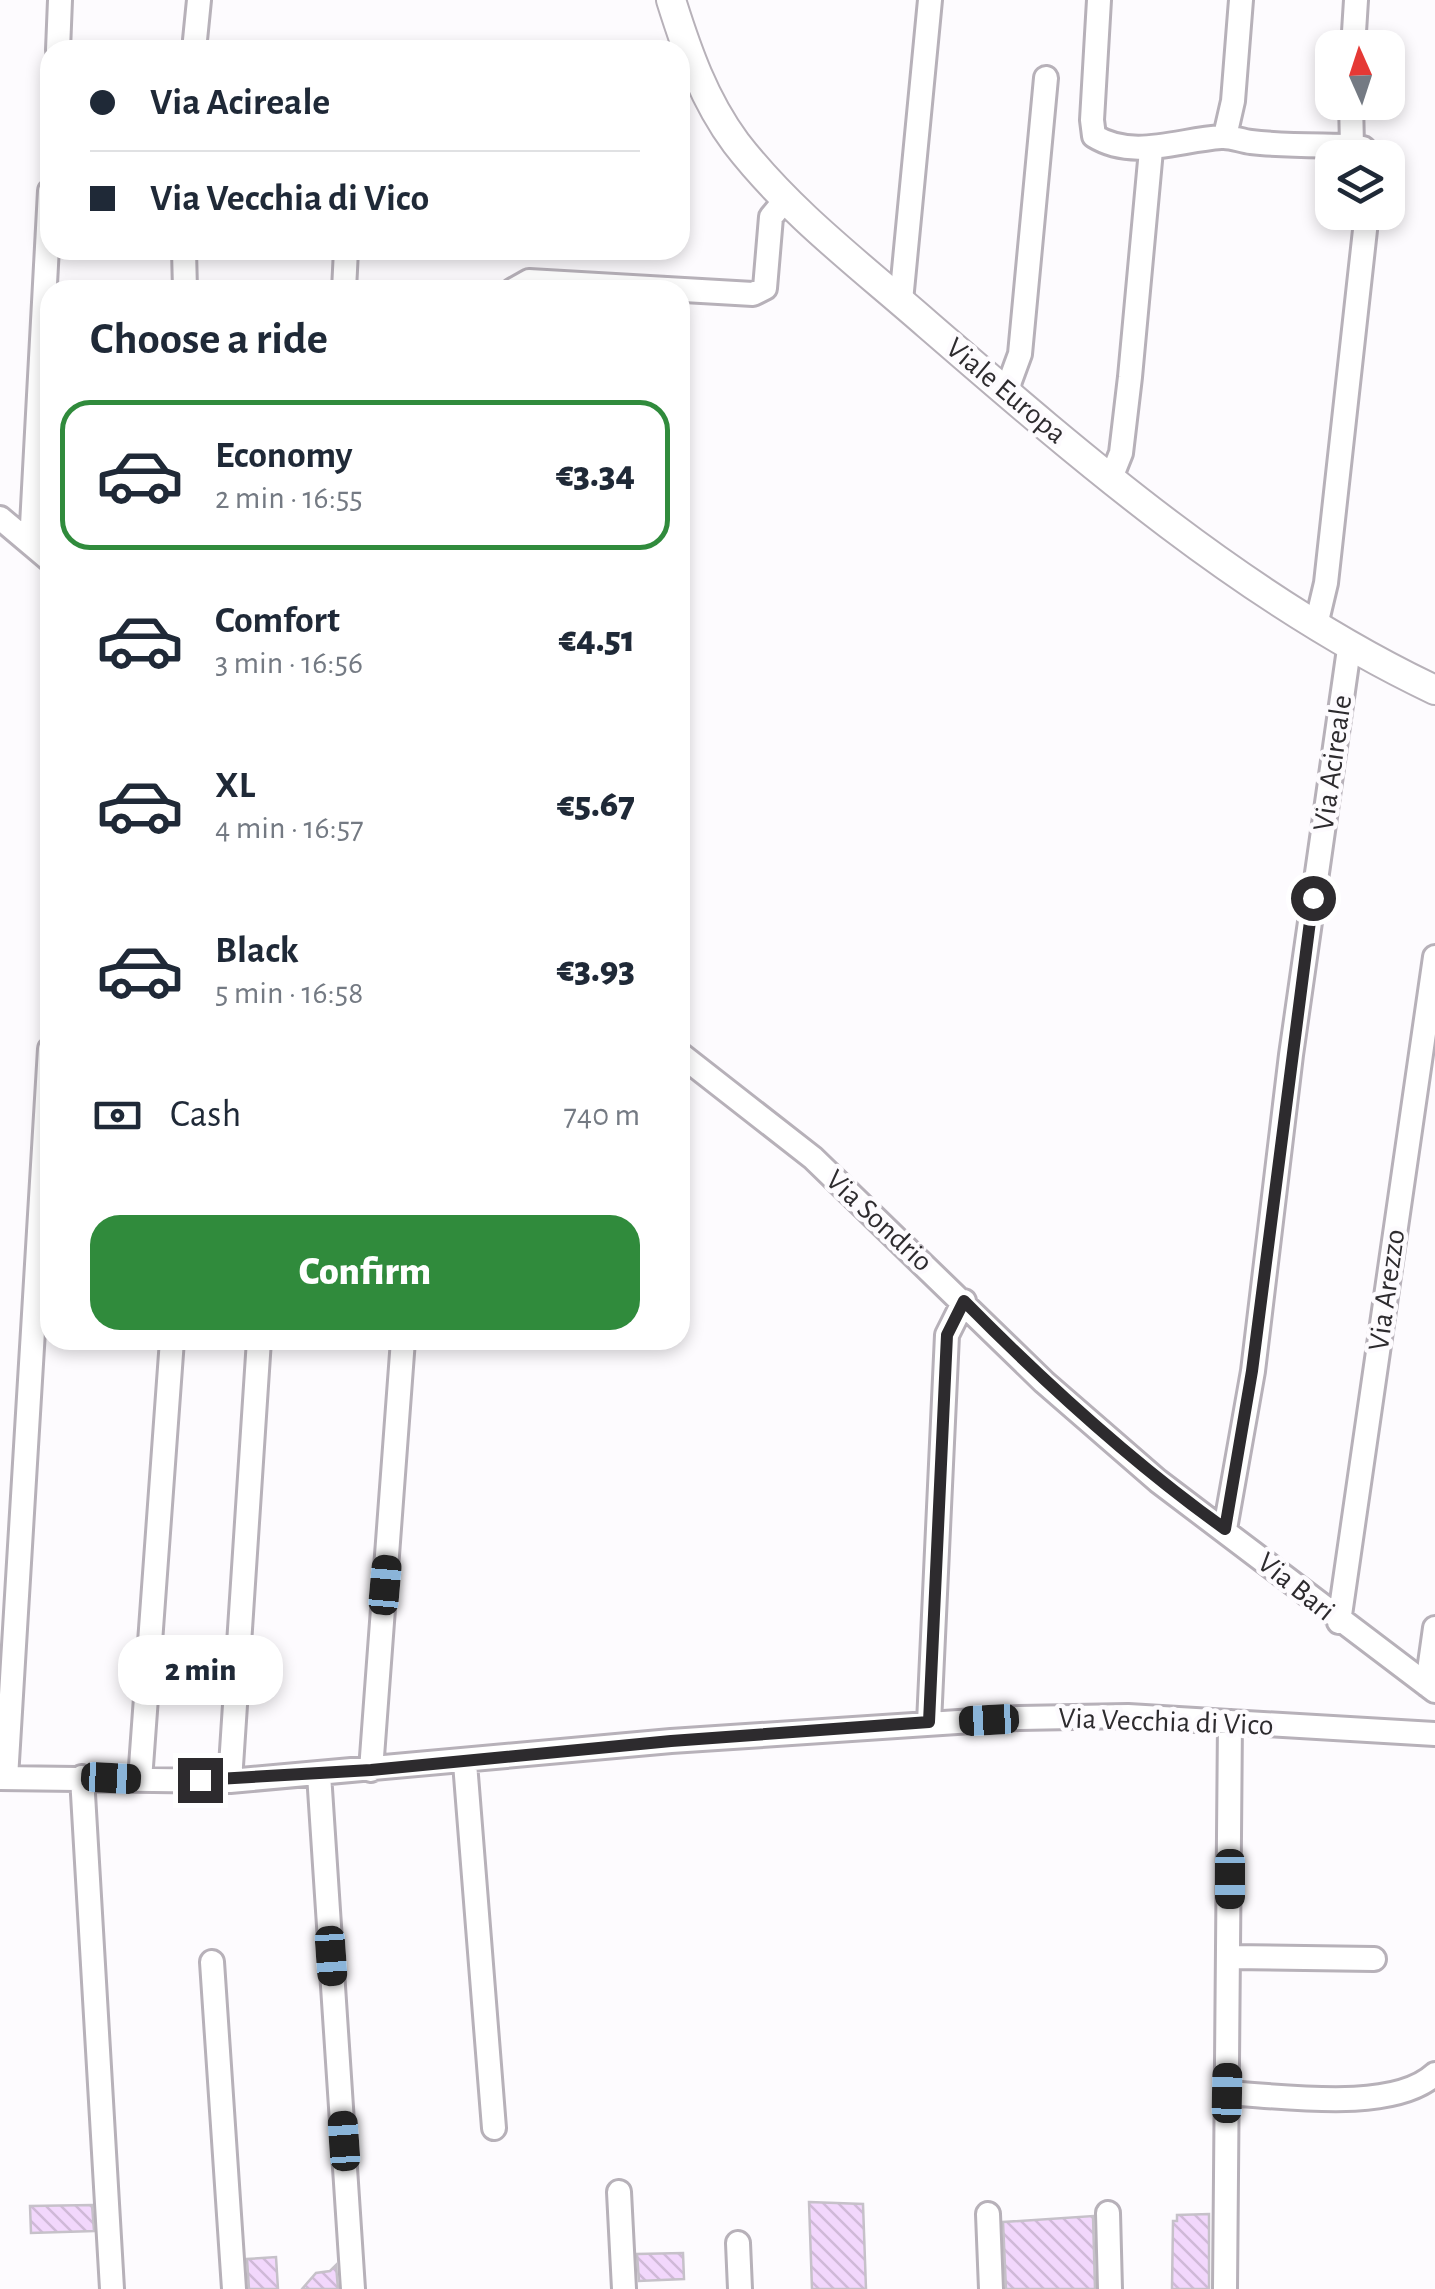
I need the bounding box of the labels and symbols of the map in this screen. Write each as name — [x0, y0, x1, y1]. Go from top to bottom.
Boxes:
north arrow — [1315, 30, 1405, 120]
street label: Viale Europa — [940, 332, 1072, 450]
street label: Via Acireale — [1309, 693, 1357, 833]
route start — [1291, 876, 1336, 921]
street label: Via Sondrio — [820, 1164, 938, 1278]
street label: Via Arezzo — [1364, 1227, 1410, 1353]
street label: Via Bari — [1252, 1547, 1340, 1627]
car — [367, 1554, 403, 1616]
callout: 2 min — [118, 1635, 282, 1705]
car — [958, 1703, 1020, 1737]
street label: Via Vecchia di Vico — [1058, 1703, 1274, 1741]
route end — [178, 1758, 223, 1803]
car — [80, 1761, 142, 1795]
car — [1215, 1849, 1245, 1909]
car — [314, 1925, 348, 1987]
car — [1211, 2063, 1243, 2123]
car — [327, 2110, 361, 2172]

